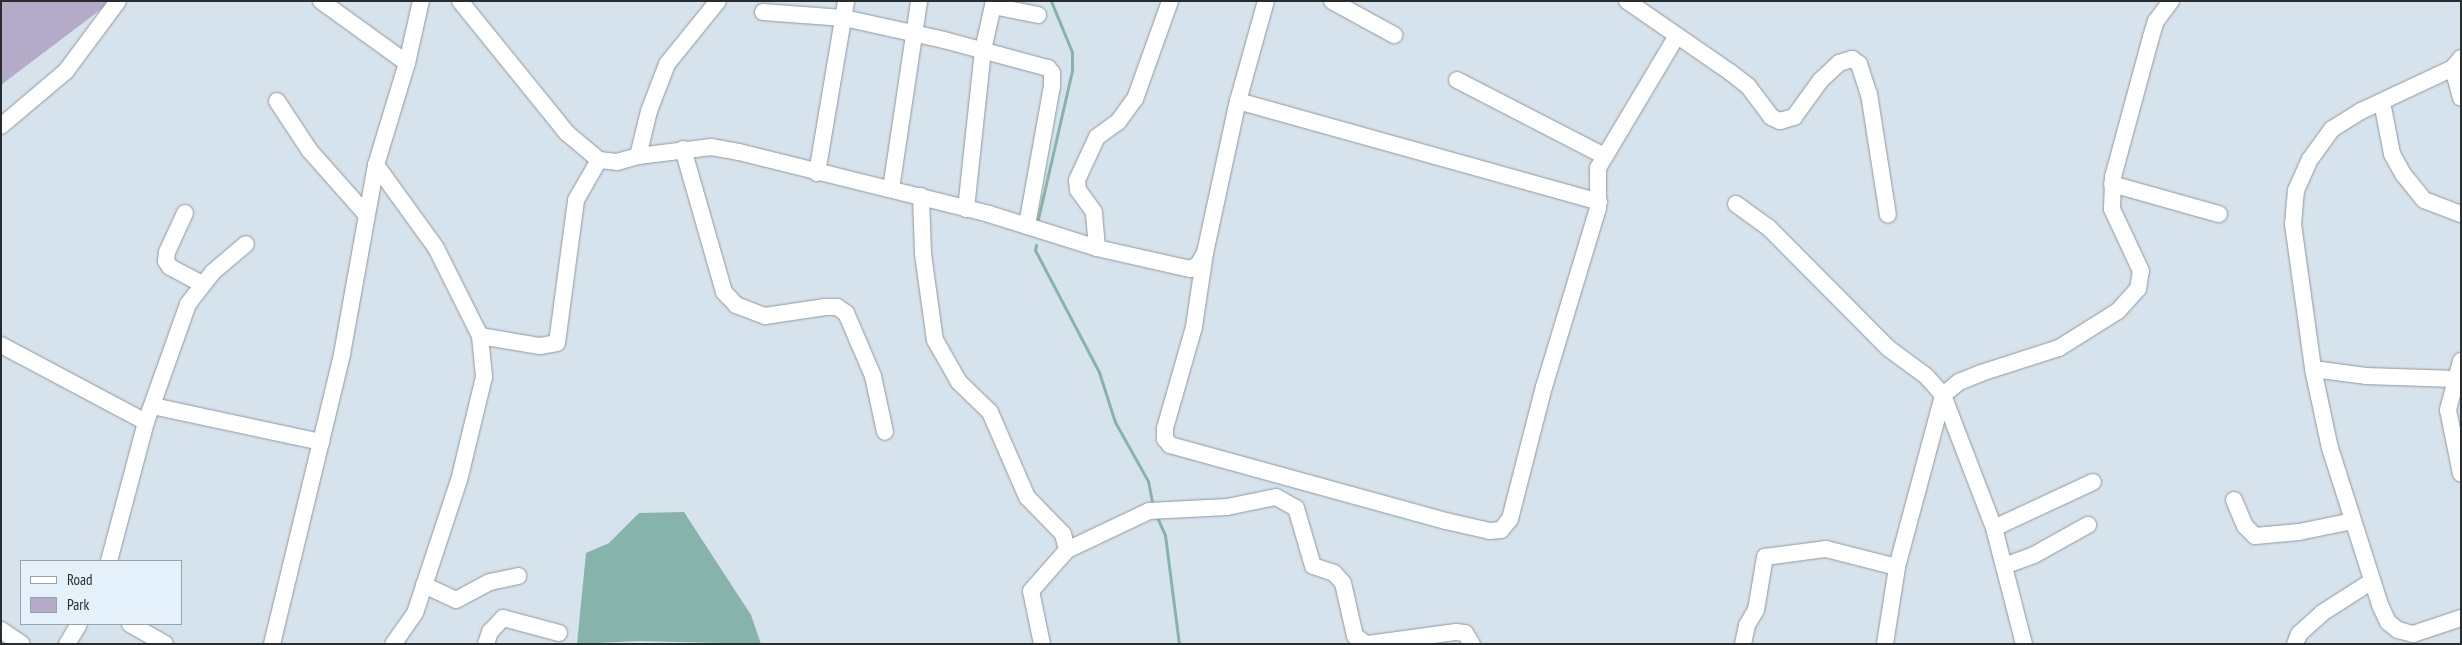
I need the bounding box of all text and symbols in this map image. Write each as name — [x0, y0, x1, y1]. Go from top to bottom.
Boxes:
legend — [20, 560, 182, 625]
text: Road — [67, 570, 93, 589]
text: Park — [67, 595, 89, 614]

